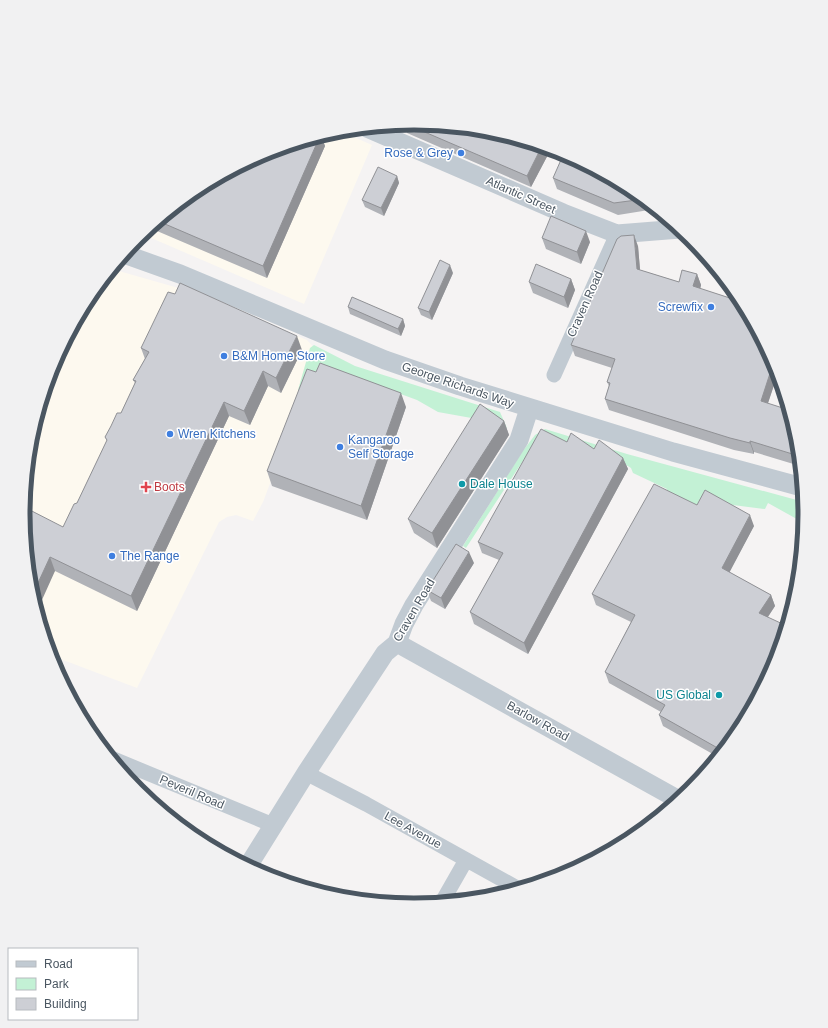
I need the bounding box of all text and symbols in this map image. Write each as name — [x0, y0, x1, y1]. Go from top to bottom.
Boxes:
place label: Rose & Grey — [384, 146, 453, 160]
marker: Rose & Grey — [456, 148, 466, 158]
street label: Atlantic Street — [484, 173, 559, 217]
street label: Craven Road — [564, 269, 606, 339]
place label: Screwfix — [658, 300, 703, 314]
marker: Screwfix — [706, 302, 716, 312]
place label: B&M Home Store — [232, 349, 326, 363]
marker: B&M Home Store — [219, 351, 229, 361]
street label: George Richards Way — [400, 359, 516, 411]
place label: Wren Kitchens — [178, 427, 256, 441]
marker: Wren Kitchens — [165, 429, 175, 439]
place label: Kangaroo Self Storage — [348, 433, 414, 461]
marker: Kangaroo Self Storage — [335, 442, 345, 452]
place label: Dale House — [470, 477, 533, 491]
marker: Dale House — [457, 479, 467, 489]
place label: Boots — [154, 480, 185, 494]
marker: Boots — [141, 482, 151, 492]
place label: The Range — [120, 549, 180, 563]
marker: The Range — [107, 551, 117, 561]
street label: Craven Road — [390, 576, 438, 644]
place label: US Global — [656, 688, 711, 702]
marker: US Global — [714, 690, 724, 700]
street label: Barlow Road — [505, 698, 571, 744]
street label: Peveril Road — [158, 772, 226, 812]
street label: Lee Avenue — [382, 809, 444, 852]
legend — [8, 948, 138, 1020]
text: Road — [44, 957, 73, 971]
text: Park — [44, 977, 70, 991]
text: Building — [44, 997, 87, 1011]

